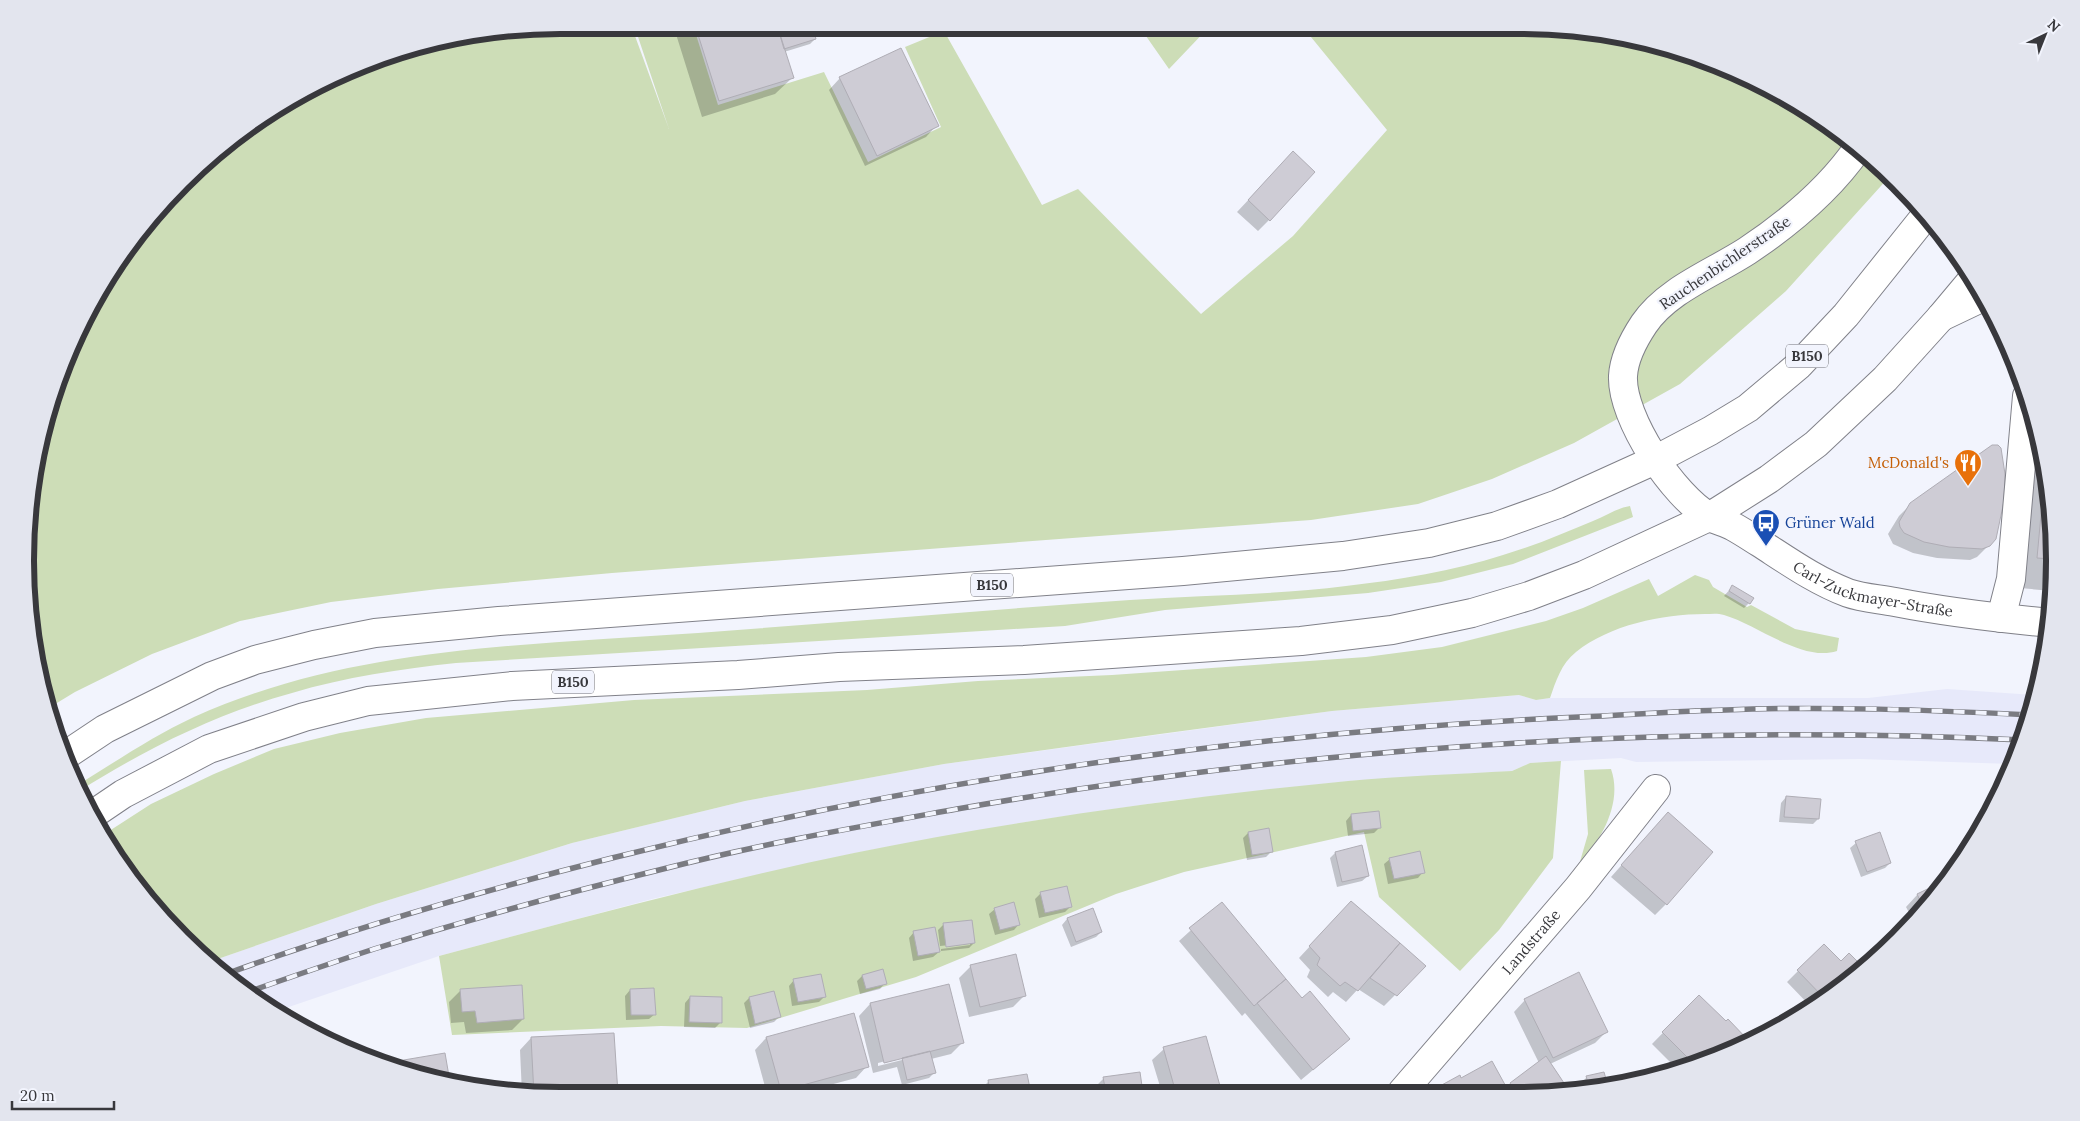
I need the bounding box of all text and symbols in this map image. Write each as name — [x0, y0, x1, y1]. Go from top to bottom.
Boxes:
north arrow — [2020, 10, 2070, 60]
text: N — [2044, 15, 2064, 36]
street label: Rauchenbichlerstraße — [1656, 212, 1794, 314]
road number: B150 — [1786, 344, 1828, 368]
restaurant icon: McDonald's — [1953, 448, 1983, 487]
place label: McDonald's — [1868, 453, 1949, 472]
bus stop icon: Grüner Wald — [1751, 508, 1781, 547]
place label: Grüner Wald — [1785, 513, 1875, 532]
street label: Carl-Zuckmayer-Straße — [1790, 557, 1954, 621]
road number: B150 — [971, 574, 1013, 596]
road number: B150 — [552, 670, 594, 694]
street label: Landstraße — [1498, 905, 1564, 978]
scale bar — [12, 1078, 115, 1110]
text: 20 m — [20, 1086, 55, 1105]

